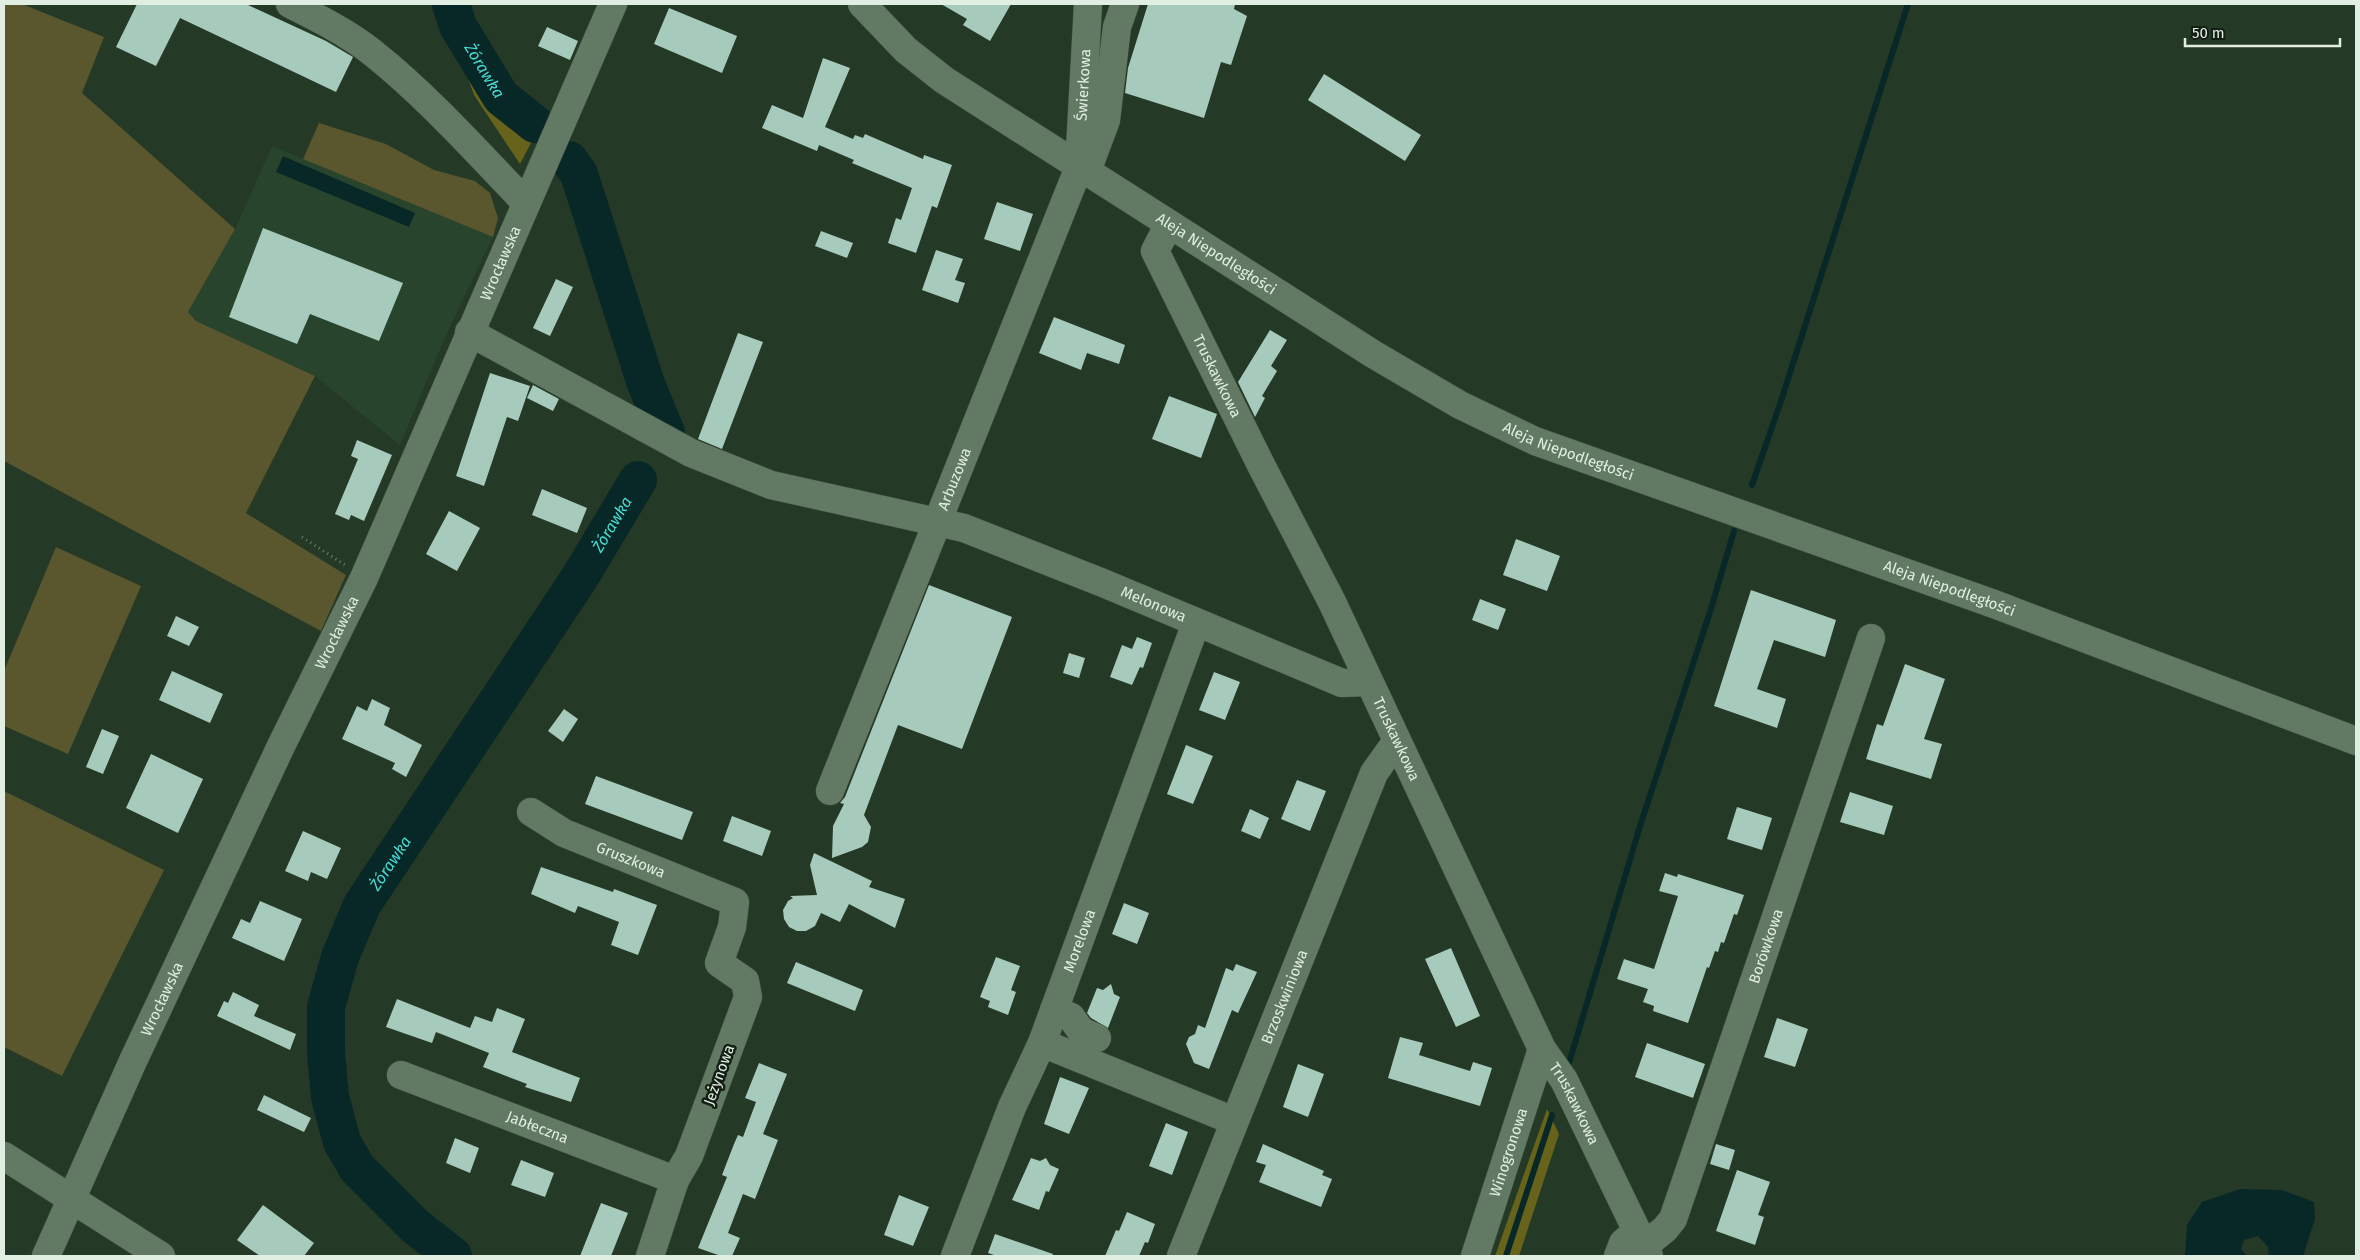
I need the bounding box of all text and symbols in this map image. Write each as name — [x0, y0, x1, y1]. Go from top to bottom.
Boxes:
scale bar — [2185, 15, 2340, 47]
text: 50 m — [2192, 24, 2225, 42]
water label: Żórawka — [460, 38, 509, 101]
street label: Świerkowa — [1073, 48, 1095, 122]
street label: Aleja Niepodległości — [1153, 209, 1280, 299]
street label: Wrocławska — [476, 223, 525, 303]
street label: Truskawkowa — [1189, 332, 1245, 421]
street label: Aleja Niepodległości — [1500, 418, 1636, 484]
street label: Arbuzowa — [934, 445, 975, 513]
water label: Żórawka — [586, 493, 635, 556]
street label: Aleja Niepodległości — [1881, 556, 2018, 620]
street label: Melonowa — [1118, 582, 1189, 626]
street label: Wrocławska — [311, 593, 363, 672]
street label: Truskawkowa — [1369, 694, 1424, 784]
water label: Żórawka — [364, 832, 415, 895]
street label: Gruszkowa — [594, 838, 668, 882]
street label: Borówkowa — [1745, 906, 1787, 986]
street label: Morelowa — [1060, 907, 1099, 975]
street label: Brzoskwiniowa — [1258, 947, 1311, 1047]
street label: Wrocławska — [137, 959, 187, 1039]
street label: Jeżynowa — [700, 1042, 738, 1108]
street label: Truskawkowa — [1545, 1059, 1603, 1148]
street label: Winogronowa — [1486, 1106, 1531, 1199]
street label: Jabłeczna — [504, 1107, 571, 1147]

